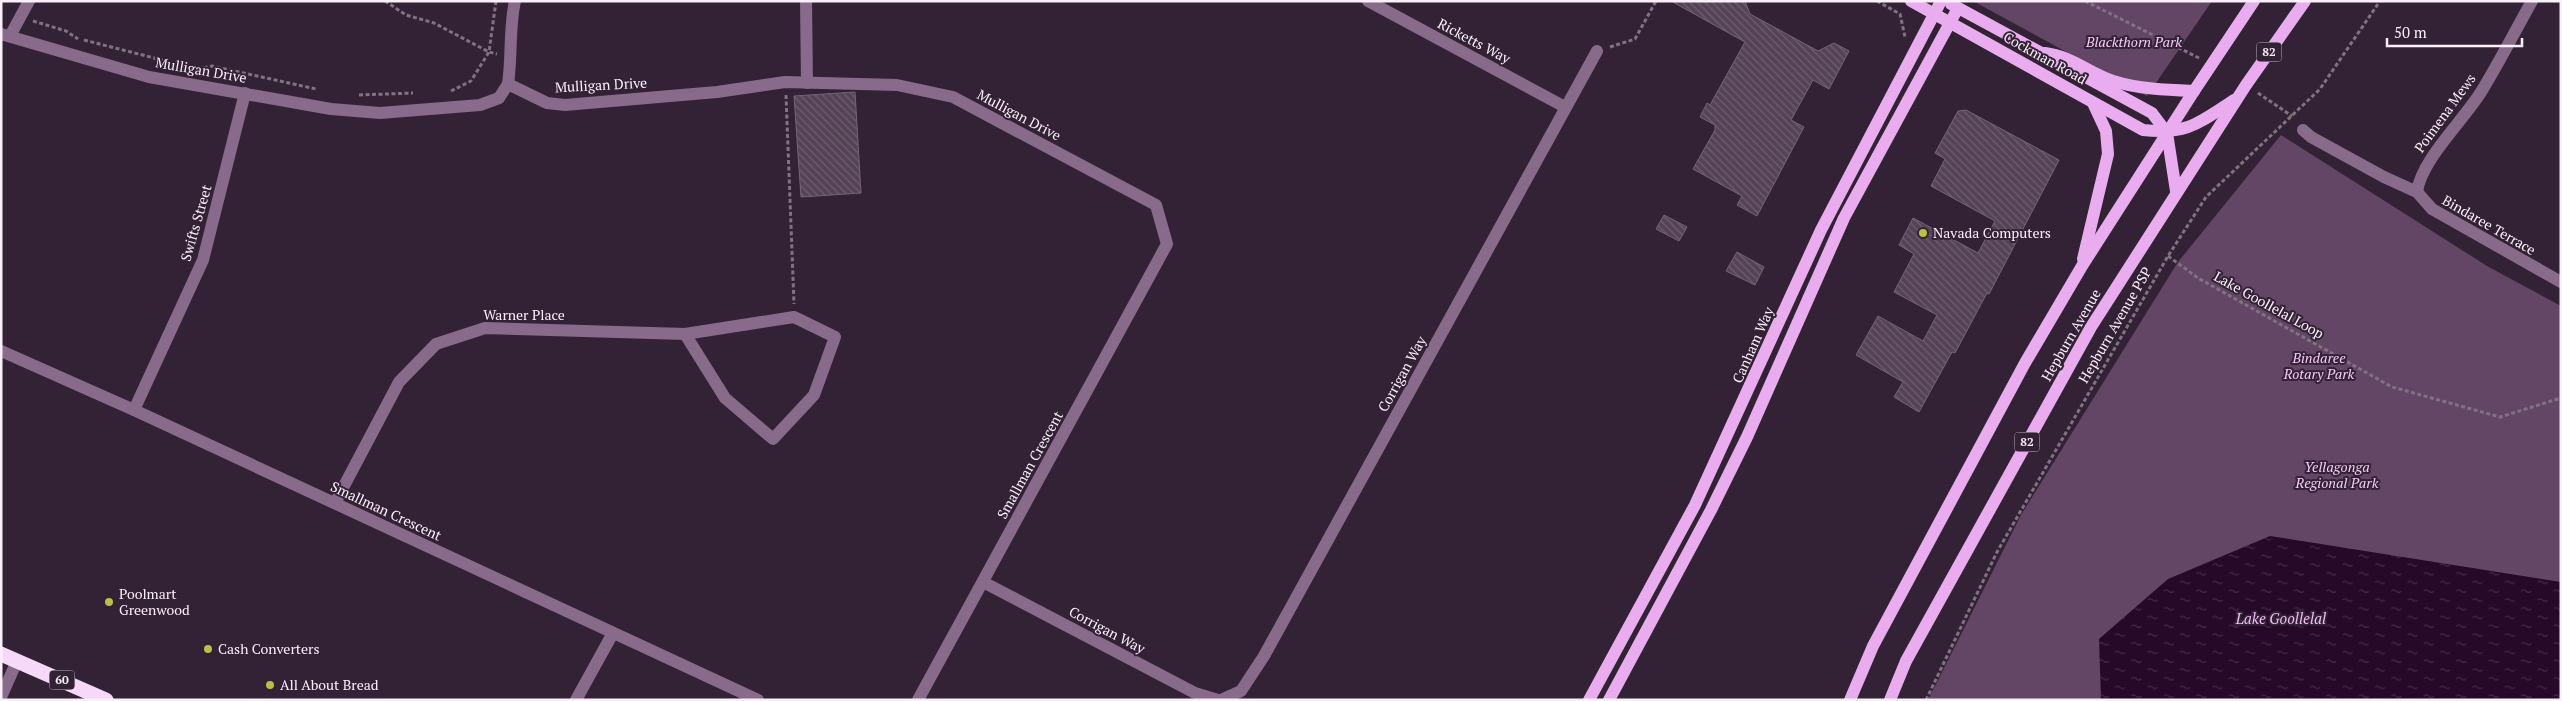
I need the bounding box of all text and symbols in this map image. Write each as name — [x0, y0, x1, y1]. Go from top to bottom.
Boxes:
street label: Ricketts Way — [1434, 13, 1515, 68]
scale bar — [2387, 15, 2522, 47]
text: 50 m — [2394, 22, 2427, 42]
street label: Cockman Road — [2000, 27, 2090, 88]
park label: Blackthorn Park — [2085, 32, 2182, 51]
road number: 82 — [2256, 42, 2282, 62]
street label: Mulligan Drive — [154, 52, 248, 87]
street label: Poimena Mews — [2410, 69, 2480, 156]
street label: Mulligan Drive — [554, 73, 648, 96]
street label: Mulligan Drive — [974, 84, 1064, 145]
street label: Swifts Street — [176, 182, 216, 263]
street label: Bindaree Terrace — [2439, 190, 2539, 259]
place label: Navada Computers — [1933, 223, 2051, 242]
marker: Navada Computers — [1917, 227, 1929, 239]
street label: Hepburn Avenue PSP — [2074, 263, 2156, 386]
street label: Lake Goollelal Loop — [2211, 266, 2328, 343]
street label: Hepburn Avenue — [2036, 285, 2105, 384]
street label: Canham Way — [1727, 303, 1778, 386]
street label: Warner Place — [483, 305, 565, 324]
street label: Corrigan Way — [1373, 332, 1431, 415]
park label: Bindaree Rotary Park — [2283, 348, 2355, 383]
street label: Smallman Crescent — [992, 407, 1067, 522]
road number: 82 — [2014, 432, 2040, 452]
park label: Yellagonga Regional Park — [2295, 457, 2379, 492]
street label: Smallman Crescent — [328, 477, 445, 545]
place label: Poolmart Greenwood — [119, 584, 190, 619]
marker: Poolmart Greenwood — [103, 596, 115, 608]
street label: Corrigan Way — [1066, 601, 1150, 658]
water label: Lake Goollelal — [2235, 608, 2327, 628]
place label: Cash Converters — [218, 639, 319, 658]
marker: Cash Converters — [202, 643, 214, 655]
road number: 60 — [50, 670, 74, 690]
place label: All About Bread — [280, 675, 379, 694]
marker: All About Bread — [264, 679, 276, 691]

